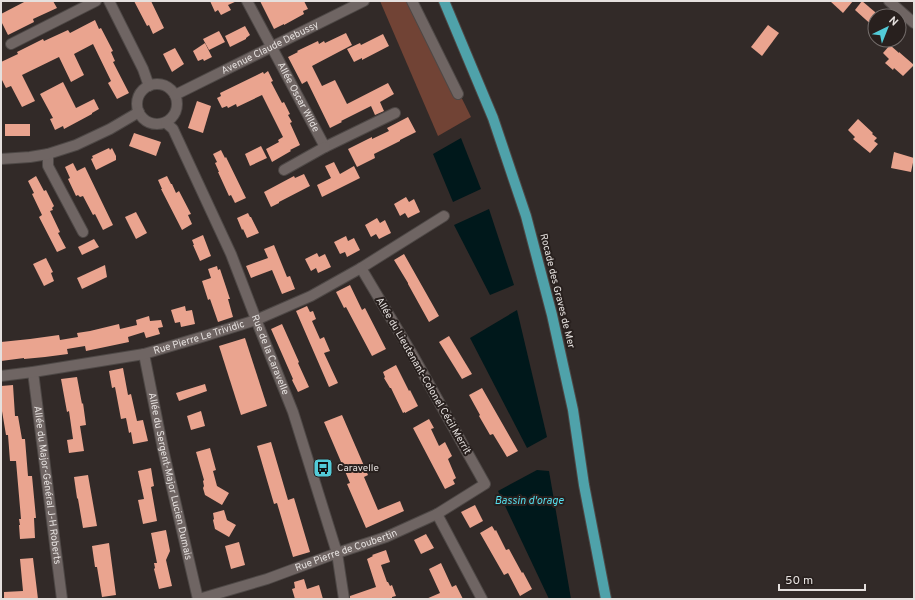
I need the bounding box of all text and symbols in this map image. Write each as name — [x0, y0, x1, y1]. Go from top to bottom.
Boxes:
north arrow — [867, 8, 907, 48]
text: N — [885, 14, 901, 29]
street label: Avenue Claude Debussy — [219, 18, 321, 77]
street label: Allée Oscar Wilde — [274, 60, 322, 134]
street label: Rocade des Graves de Mer — [536, 232, 578, 350]
street label: Allée du Lieutenant-Colonel Cécil Merrit — [373, 295, 474, 457]
street label: Rue de la Caravelle — [248, 313, 292, 397]
street label: Rue Pierre Le Trividic — [152, 318, 246, 357]
street label: Allée du Sergent-Major Lucien Dumais — [145, 391, 195, 561]
street label: Allée du Major-Général J-H Roberts — [31, 405, 64, 565]
bus stop icon: Caravelle — [312, 457, 334, 479]
place label: Caravelle — [337, 462, 379, 475]
water label: Bassin d'orage — [494, 494, 564, 508]
street label: Rue Pierre de Coubertin — [293, 526, 399, 575]
scale bar — [779, 566, 865, 592]
text: 50 m — [785, 573, 813, 589]

